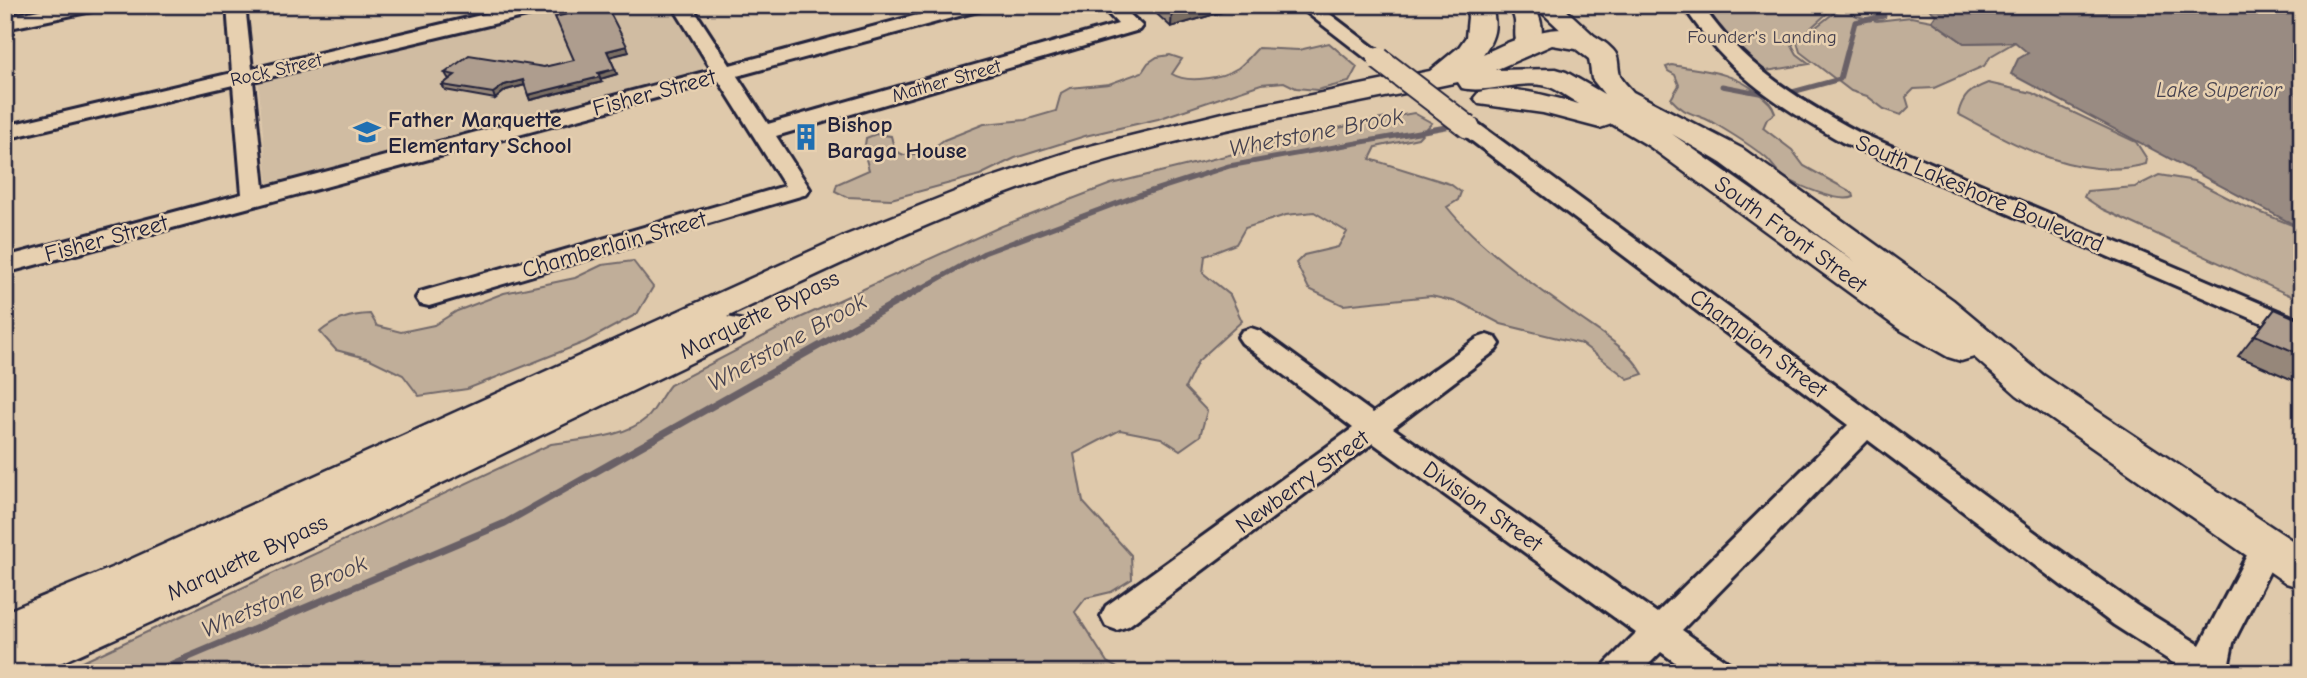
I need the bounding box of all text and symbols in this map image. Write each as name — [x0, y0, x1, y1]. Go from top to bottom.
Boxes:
park label: Founder's Landing — [1687, 26, 1837, 48]
street label: Rock Street — [228, 49, 325, 91]
street label: Mather Street — [889, 55, 1004, 107]
street label: Fisher Street — [590, 63, 720, 122]
water label: Lake Superior — [2156, 78, 2284, 102]
water label: Whetstone Brook — [1226, 101, 1406, 163]
place label: Father Marquette Elementary School — [388, 106, 572, 159]
place label: Bishop Baraga House — [827, 111, 967, 164]
school or university icon: Father Marquette Elementary School — [352, 117, 382, 147]
building icon: Bishop Baraga House — [791, 122, 821, 152]
street label: South Lakeshore Boulevard — [1852, 129, 2108, 258]
street label: South Front Street — [1709, 170, 1873, 300]
street label: Chamberlain Street — [519, 205, 711, 284]
street label: Fisher Street — [42, 209, 172, 268]
street label: Marquette Bypass — [675, 264, 844, 365]
street label: Champion Street — [1685, 283, 1834, 405]
water label: Whetstone Brook — [703, 287, 872, 397]
street label: Newberry Street — [1230, 423, 1375, 539]
street label: Division Street — [1418, 455, 1549, 558]
street label: Marquette Bypass — [162, 508, 332, 607]
water label: Whetstone Brook — [197, 548, 371, 644]

